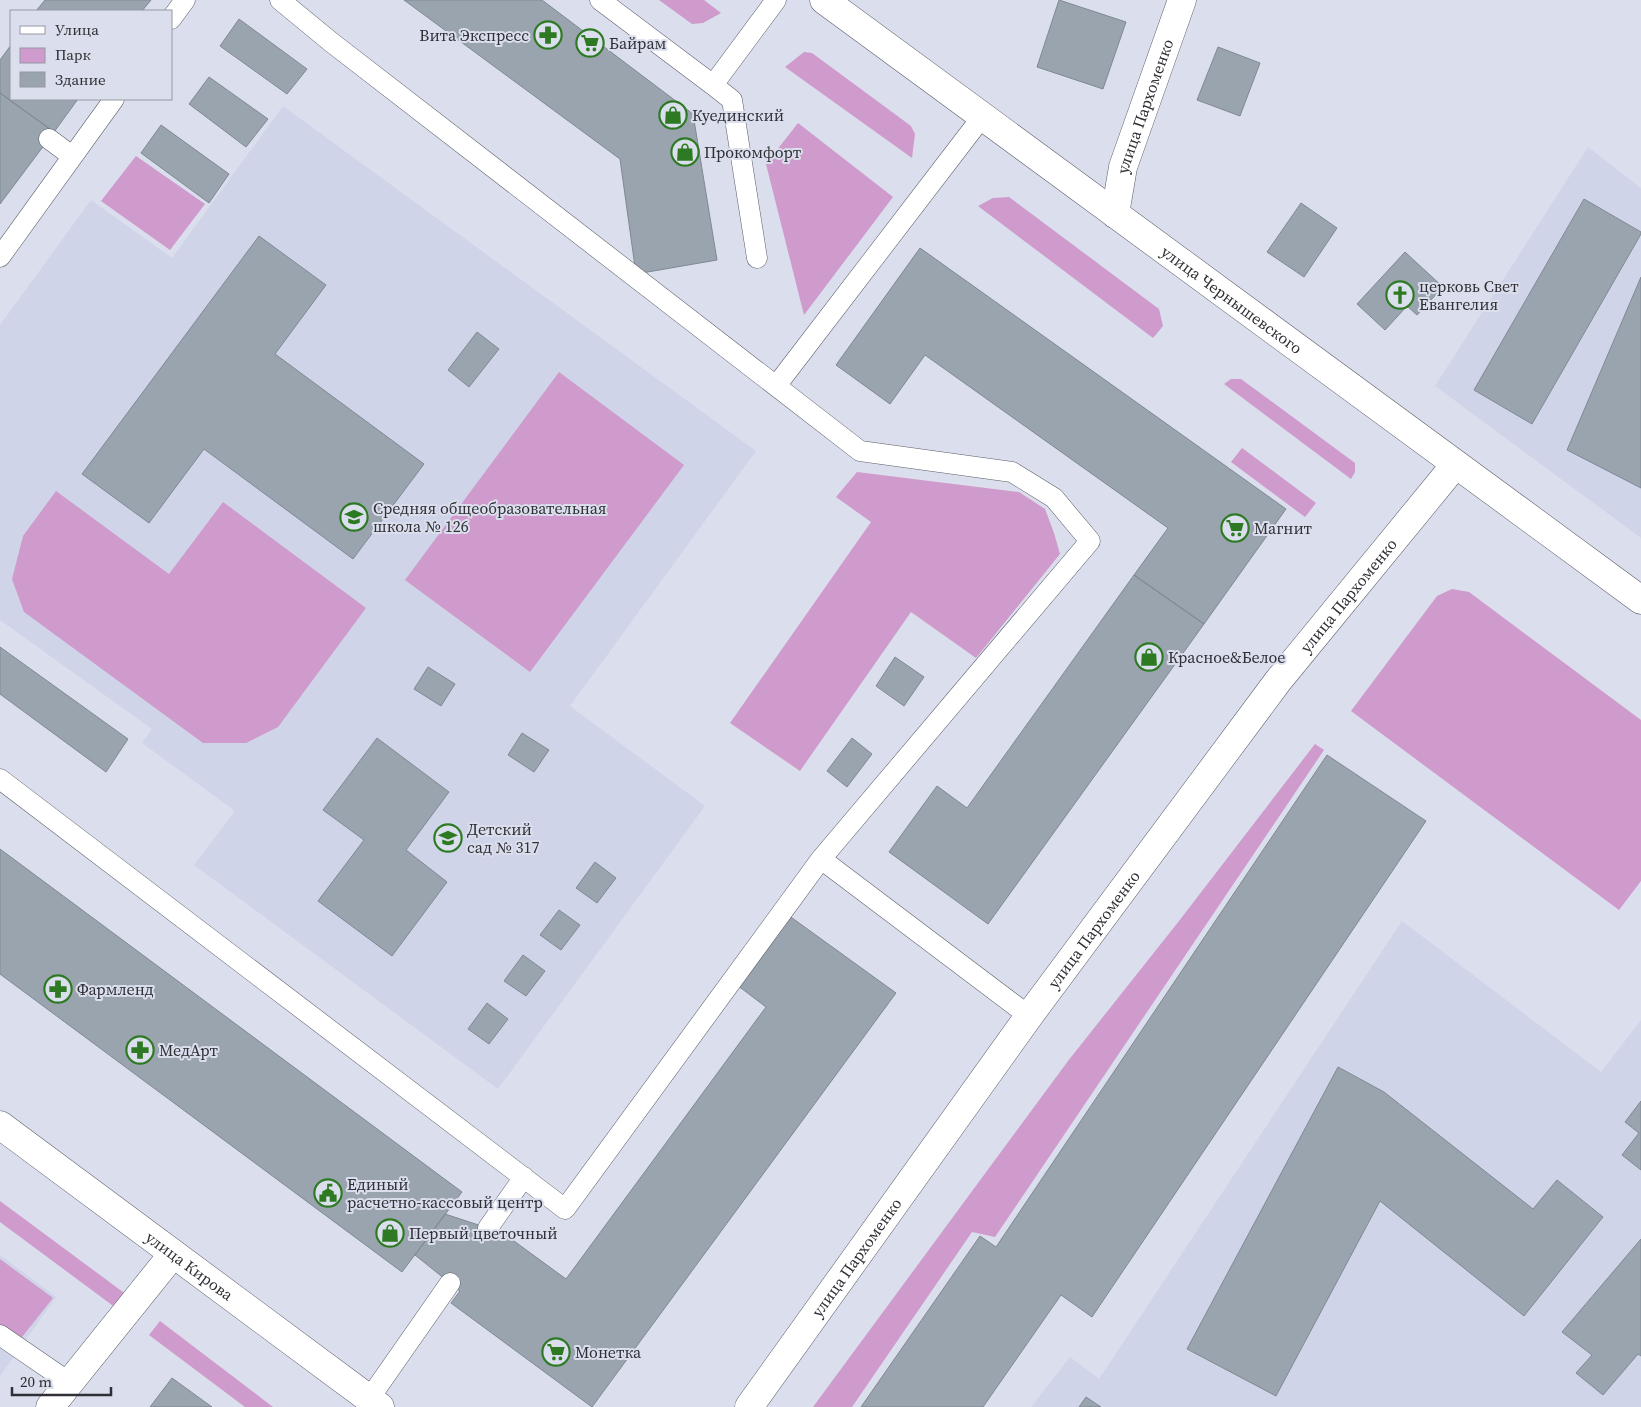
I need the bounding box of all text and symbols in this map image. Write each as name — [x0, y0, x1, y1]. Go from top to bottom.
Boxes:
legend — [10, 10, 172, 100]
text: Улица — [55, 19, 99, 40]
pharmacy icon: Вита Экспресс — [533, 20, 563, 50]
place label: Вита Экспресс — [419, 24, 529, 46]
supermarket icon: Байрам — [575, 28, 605, 58]
place label: Байрам — [609, 32, 667, 54]
street label: улица Пархоменко — [1111, 36, 1179, 175]
text: Парк — [55, 44, 91, 65]
text: Здание — [55, 69, 106, 90]
shop icon: Куединский — [658, 100, 688, 130]
place label: Куединский — [692, 104, 784, 126]
shop icon: Прокомфорт — [670, 137, 700, 167]
place label: Прокомфорт — [704, 141, 802, 163]
street label: улица Чернышевского — [1157, 240, 1307, 359]
place label: церковь Свет Евангелия — [1419, 275, 1519, 315]
church icon: церковь Свет Евангелия — [1385, 280, 1415, 310]
place label: Средняя общеобразовательная школа № 126 — [373, 497, 607, 537]
school or university icon: Средняя общеобразовательная школа № 126 — [339, 502, 369, 532]
supermarket icon: Магнит — [1220, 513, 1250, 543]
place label: Магнит — [1254, 517, 1313, 539]
street label: улица Пархоменко — [1295, 533, 1402, 657]
shop icon: Красное&Белое — [1134, 642, 1164, 672]
place label: Красное&Белое — [1168, 646, 1285, 668]
place label: Детский сад № 317 — [467, 818, 540, 858]
school or university icon: Детский сад № 317 — [433, 823, 463, 853]
street label: улица Пархоменко — [1042, 866, 1145, 993]
pharmacy icon: Фармленд — [43, 974, 73, 1004]
place label: Фармленд — [77, 978, 154, 1000]
pharmacy icon: МедАрт — [125, 1035, 155, 1065]
place label: МедАрт — [159, 1039, 218, 1061]
place label: Единый расчетно-кассовый центр — [347, 1173, 543, 1213]
public building icon: Единый расчетно-кассовый центр — [313, 1178, 343, 1208]
street label: улица Пархоменко — [806, 1193, 907, 1322]
shop icon: Первый цветочный — [375, 1218, 405, 1248]
place label: Первый цветочный — [409, 1222, 558, 1244]
street label: улица Кирова — [141, 1226, 239, 1306]
supermarket icon: Монетка — [541, 1337, 571, 1367]
place label: Монетка — [575, 1341, 642, 1363]
scale bar — [12, 1364, 111, 1396]
text: 20 m — [20, 1371, 52, 1392]

